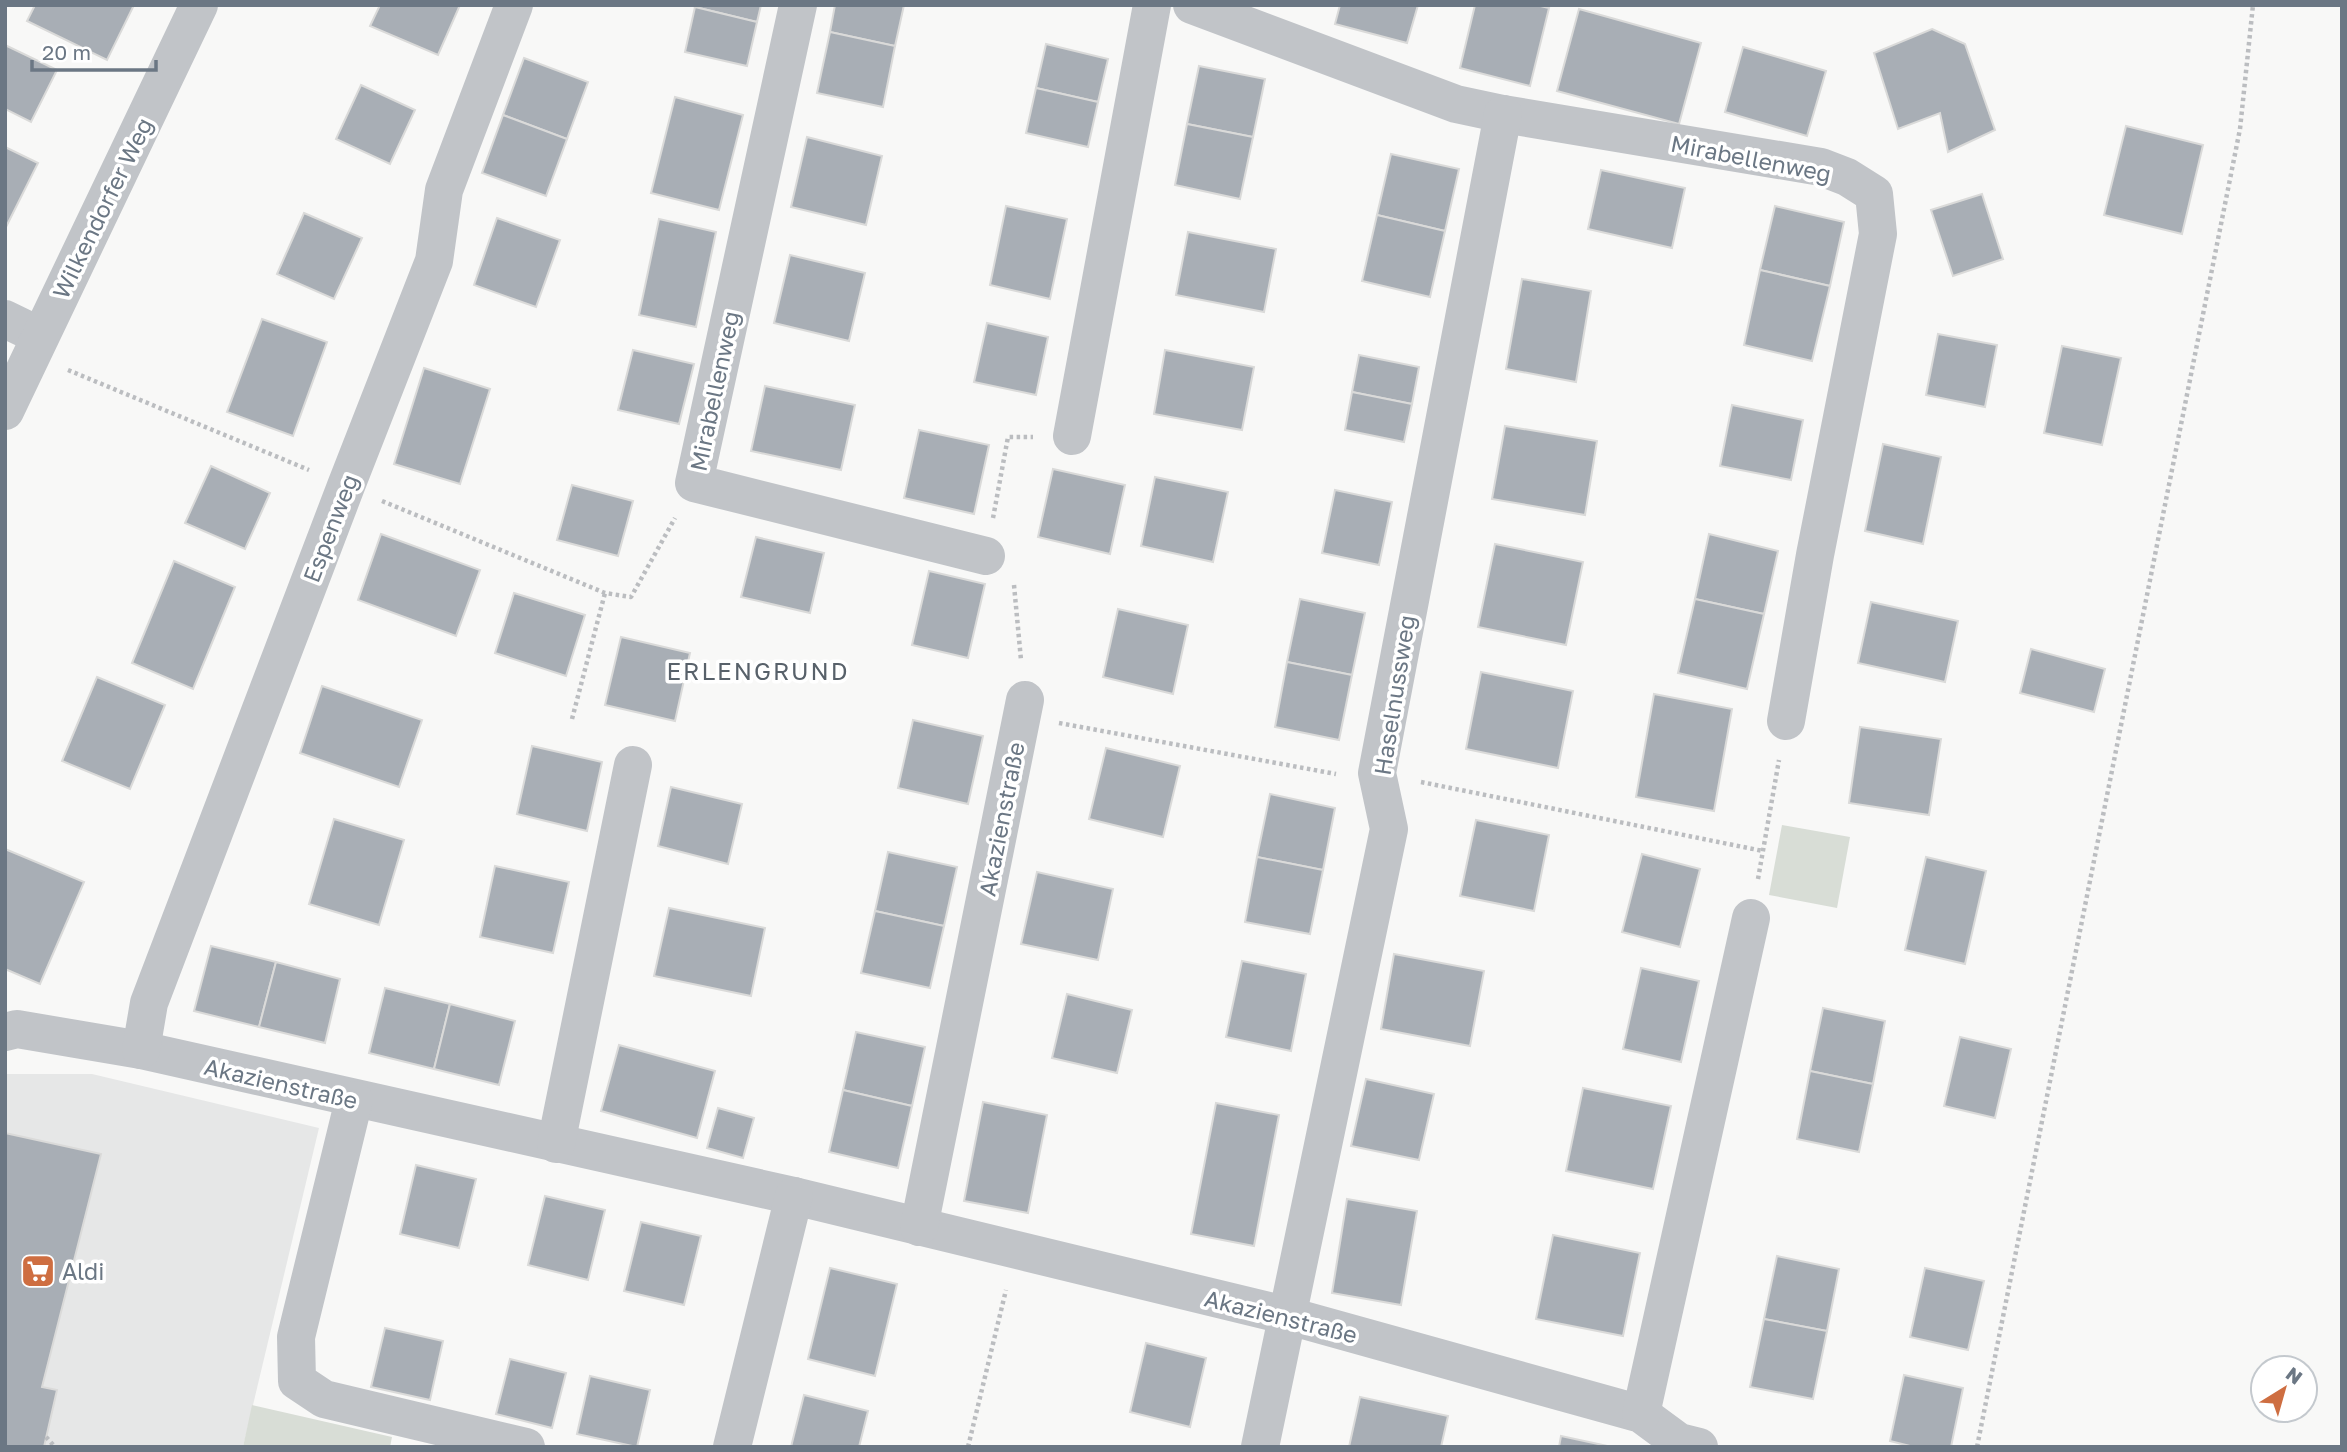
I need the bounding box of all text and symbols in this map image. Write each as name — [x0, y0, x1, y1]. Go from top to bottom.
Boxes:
scale bar — [32, 28, 156, 72]
text: 20 m — [42, 39, 91, 65]
street label: Wilkendorfer Weg — [46, 113, 158, 303]
street label: Mirabellenweg — [1668, 129, 1834, 187]
street label: Mirabellenweg — [683, 308, 745, 474]
street label: Espenweg — [297, 470, 363, 586]
street label: Haselnussweg — [1368, 613, 1420, 777]
district label: ERLENGRUND — [666, 656, 850, 685]
street label: Akazienstraße — [972, 740, 1030, 898]
street label: Akazienstraße — [202, 1052, 360, 1114]
supermarket icon: Aldi — [19, 1252, 57, 1290]
place label: Aldi — [62, 1257, 104, 1285]
street label: Akazienstraße — [1202, 1284, 1360, 1348]
north arrow — [2249, 1354, 2319, 1424]
text: N — [2282, 1361, 2307, 1389]

